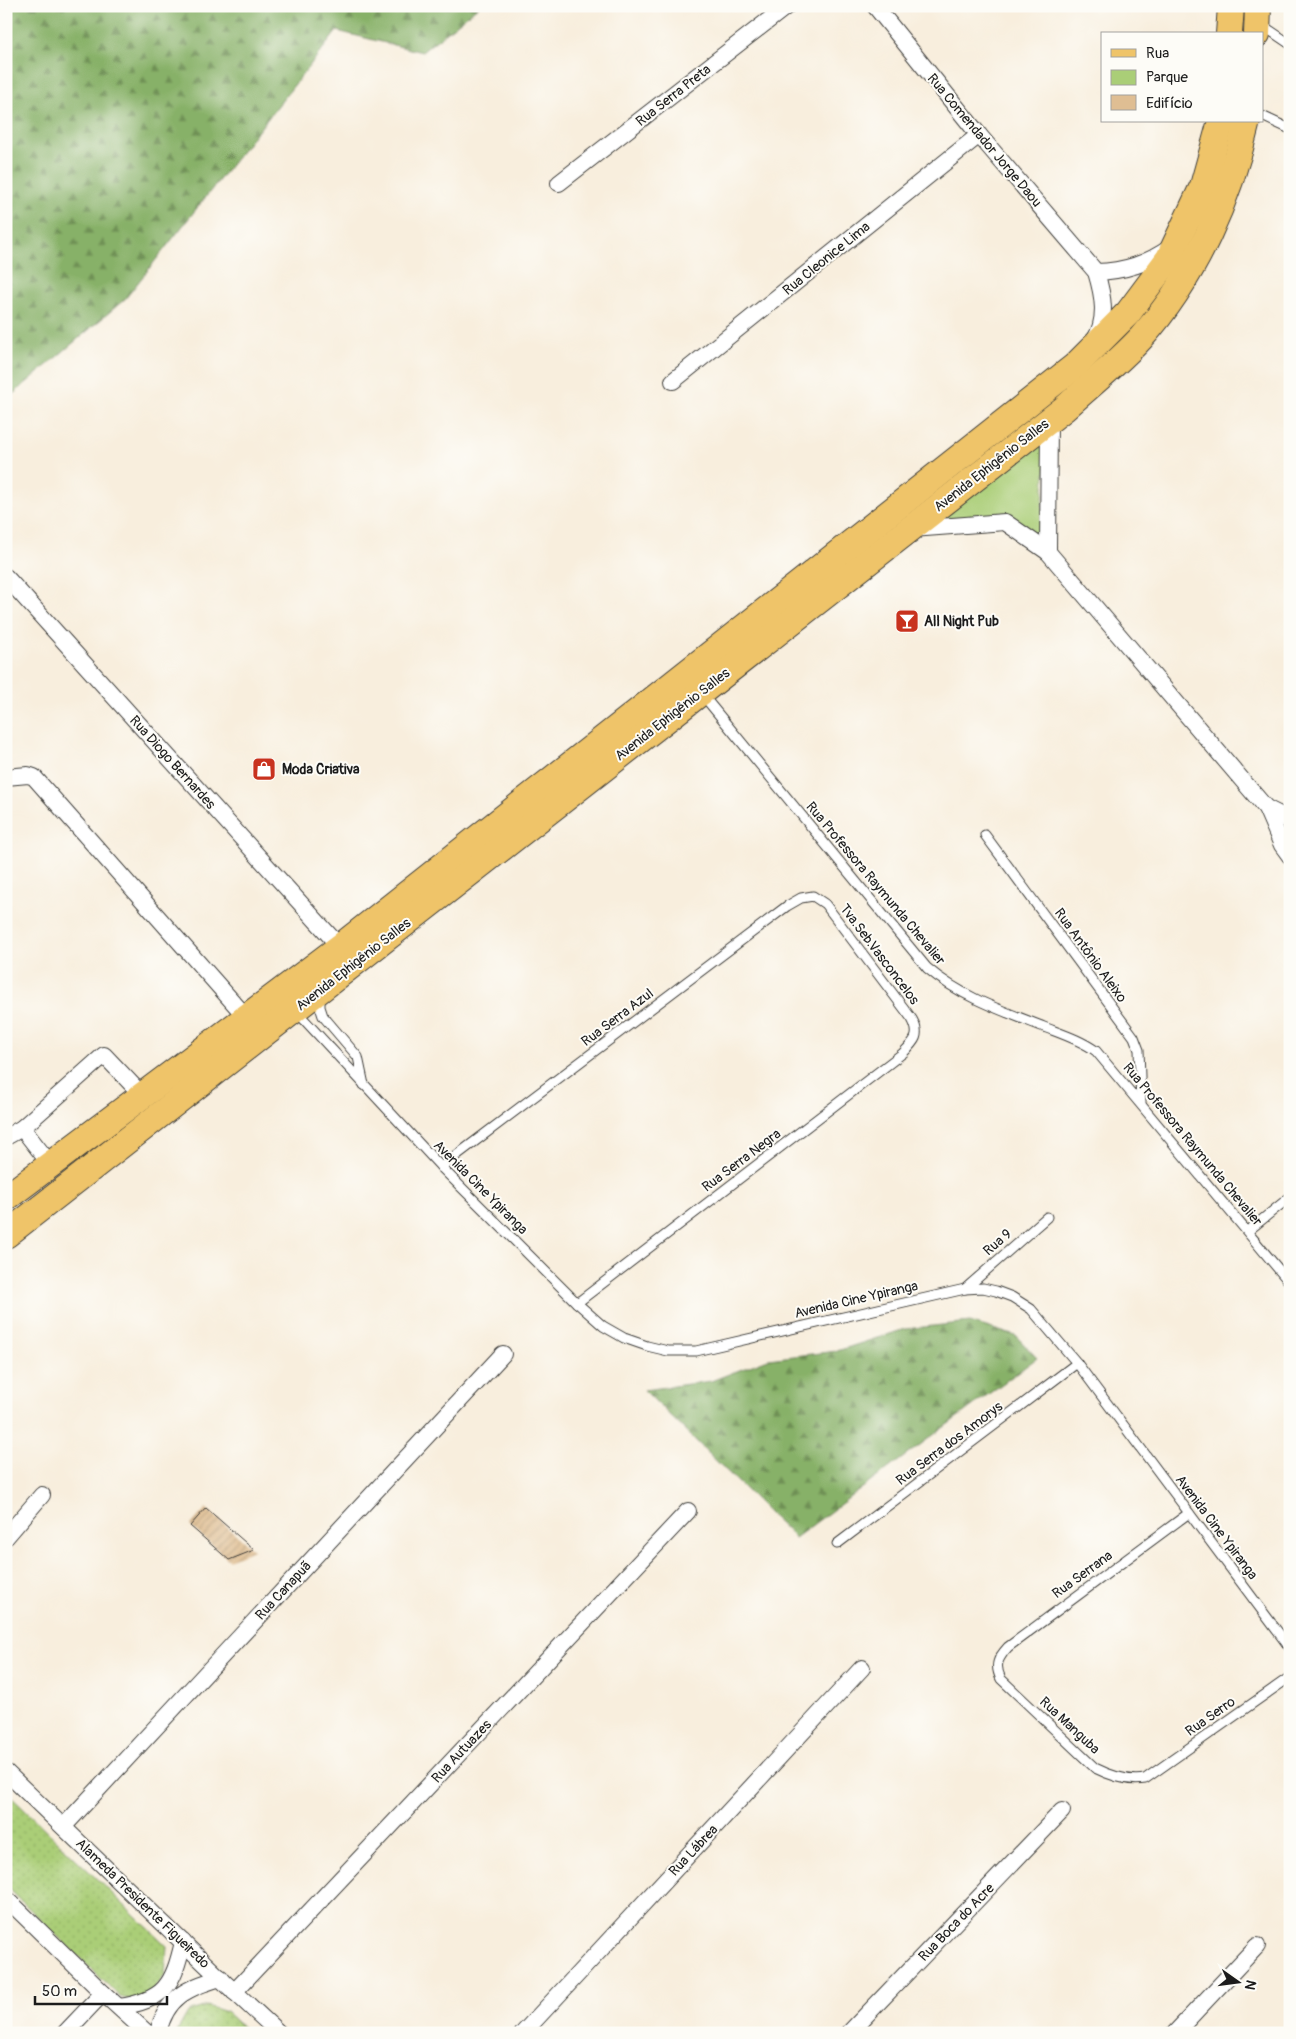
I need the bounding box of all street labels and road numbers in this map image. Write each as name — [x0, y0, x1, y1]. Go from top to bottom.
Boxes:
street label: Rua Serra Preta — [632, 61, 714, 130]
street label: Rua Comendador Jorge Daou — [924, 70, 1045, 211]
street label: Rua Cleonice Lima — [779, 218, 873, 299]
street label: Avenida Ephigênio Salles — [930, 415, 1053, 516]
street label: Avenida Ephigênio Salles — [611, 664, 734, 765]
street label: Rua Diogo Bernardes — [126, 712, 220, 813]
street label: Rua Professora Raymunda Chevalier — [802, 798, 949, 968]
street label: Tva.Seb.Vasconcelos — [836, 901, 923, 1008]
street label: Rua Antônio Aleixo — [1051, 905, 1131, 1006]
street label: Avenida Ephigênio Salles — [292, 914, 415, 1015]
street label: Rua Serra Azul — [578, 985, 657, 1050]
street label: Rua Professora Raymunda Chevalier — [1119, 1059, 1266, 1229]
street label: Rua Serra Negra — [699, 1125, 784, 1196]
street label: Avenida Cine Ypiranga — [430, 1137, 531, 1238]
street label: Rua 9 — [980, 1225, 1015, 1259]
street label: Avenida Cine Ypiranga — [793, 1277, 920, 1322]
street label: Rua Serra dos Amorys — [893, 1397, 1006, 1489]
street label: Avenida Cine Ypiranga — [1172, 1472, 1261, 1583]
street label: Rua Serrana — [1049, 1547, 1116, 1602]
street label: Rua Canapuã — [252, 1557, 315, 1623]
street label: Rua Manguba — [1036, 1693, 1103, 1758]
street label: Rua Serro — [1182, 1693, 1239, 1740]
street label: Rua Autuazes — [428, 1716, 495, 1786]
street label: Rua Lábrea — [665, 1821, 721, 1880]
street label: Alameda Presidente Figueiredo — [72, 1835, 213, 1972]
street label: Rua Boca do Acre — [915, 1880, 998, 1965]

